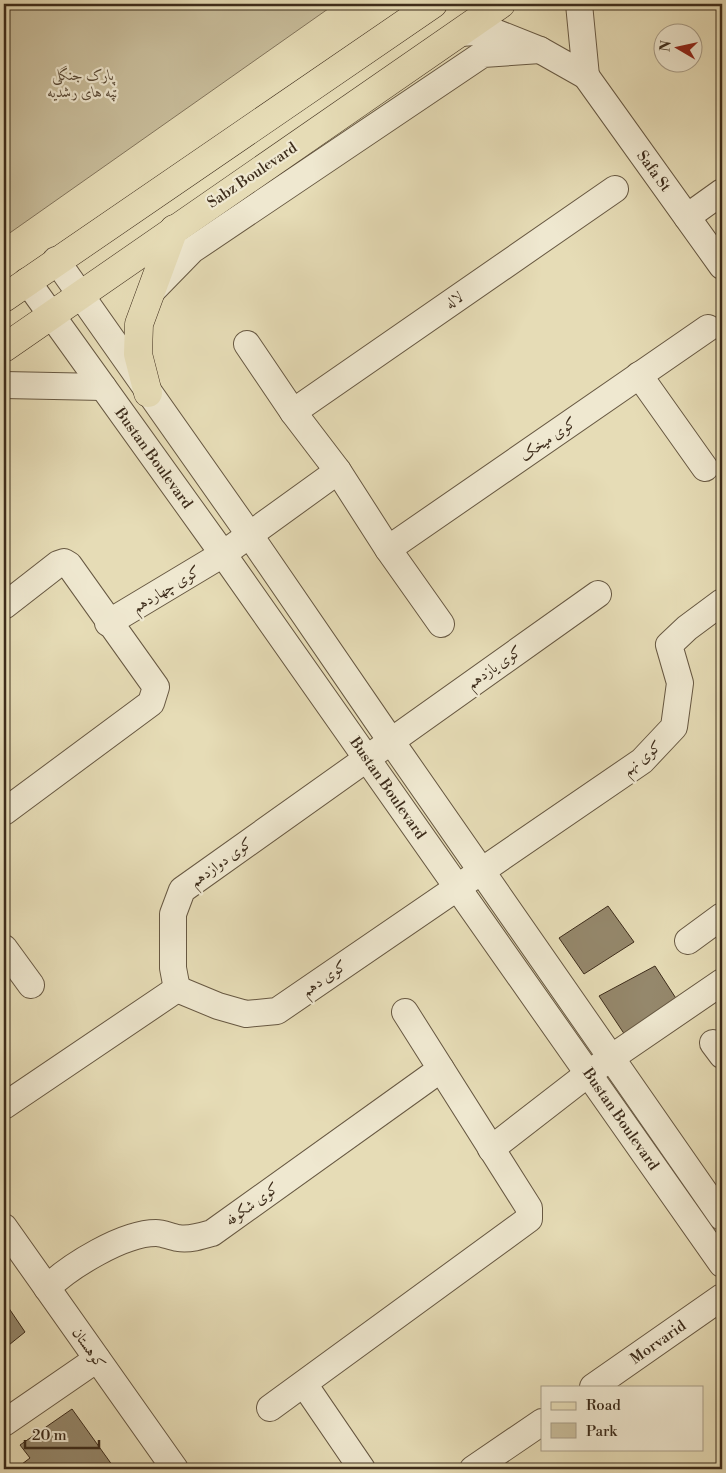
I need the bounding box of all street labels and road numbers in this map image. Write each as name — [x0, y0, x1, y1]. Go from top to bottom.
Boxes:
street label: Sabz Boulevard — [204, 138, 301, 212]
street label: Safa St — [632, 147, 675, 196]
street label: لاله — [442, 288, 467, 313]
street label: Bustan Boulevard — [110, 403, 197, 513]
street label: کوی میخک — [516, 413, 580, 466]
street label: کوی چهاردهم — [129, 562, 206, 621]
street label: کوی یازدهم — [463, 641, 528, 697]
street label: Bustan Boulevard — [345, 733, 430, 843]
street label: کوی نهم — [619, 737, 668, 783]
street label: کوی دوازدهم — [186, 833, 259, 895]
street label: کوی دهم — [298, 956, 353, 1004]
street label: Bustan Boulevard — [578, 1064, 663, 1174]
street label: کوی شکوفه — [222, 1178, 283, 1230]
street label: Morvarid — [627, 1316, 690, 1369]
street label: کوهستان — [68, 1324, 110, 1373]

